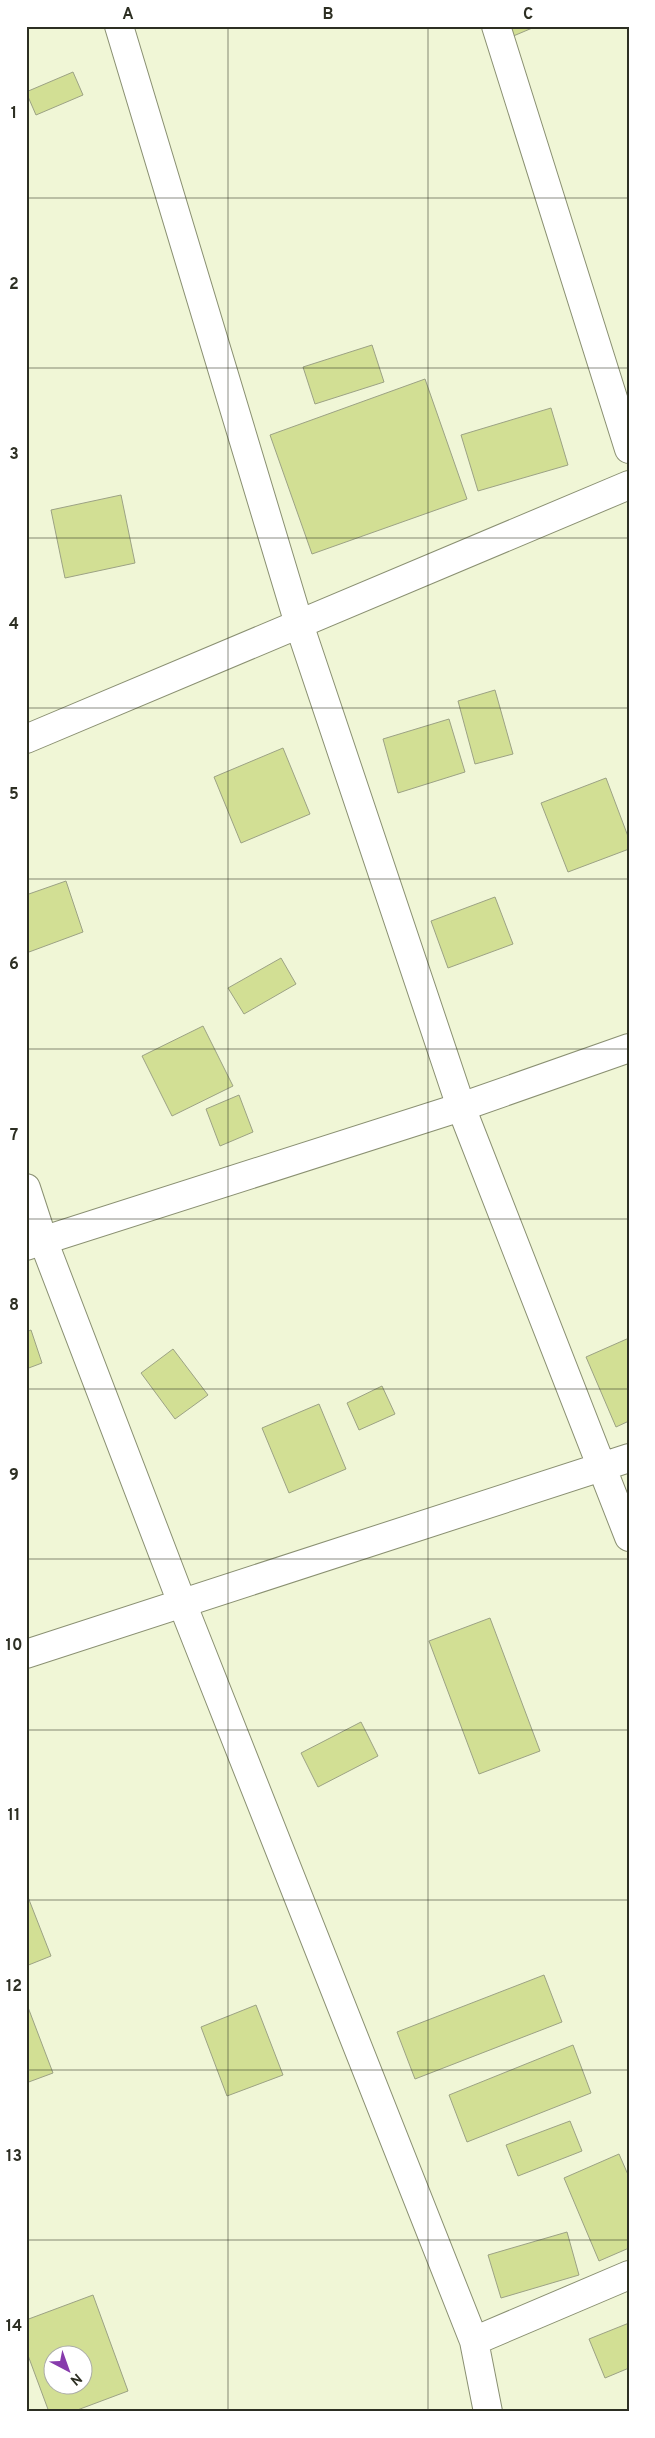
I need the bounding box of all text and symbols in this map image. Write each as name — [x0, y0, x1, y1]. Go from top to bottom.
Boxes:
text: A — [122, 5, 134, 25]
text: B — [322, 5, 334, 25]
text: C — [523, 5, 533, 25]
text: 1 — [11, 104, 17, 124]
text: 2 — [9, 275, 19, 295]
text: 3 — [9, 445, 19, 465]
text: 4 — [9, 615, 19, 635]
text: 5 — [9, 785, 19, 805]
text: 6 — [9, 955, 19, 975]
text: 7 — [10, 1126, 18, 1146]
text: 8 — [9, 1296, 19, 1316]
text: 9 — [9, 1466, 19, 1486]
text: 10 — [6, 1636, 22, 1656]
text: 11 — [8, 1806, 20, 1826]
text: 12 — [6, 1977, 22, 1997]
text: 13 — [6, 2147, 22, 2167]
text: 14 — [6, 2317, 22, 2337]
north arrow — [42, 2346, 92, 2396]
text: N — [66, 2369, 85, 2388]

